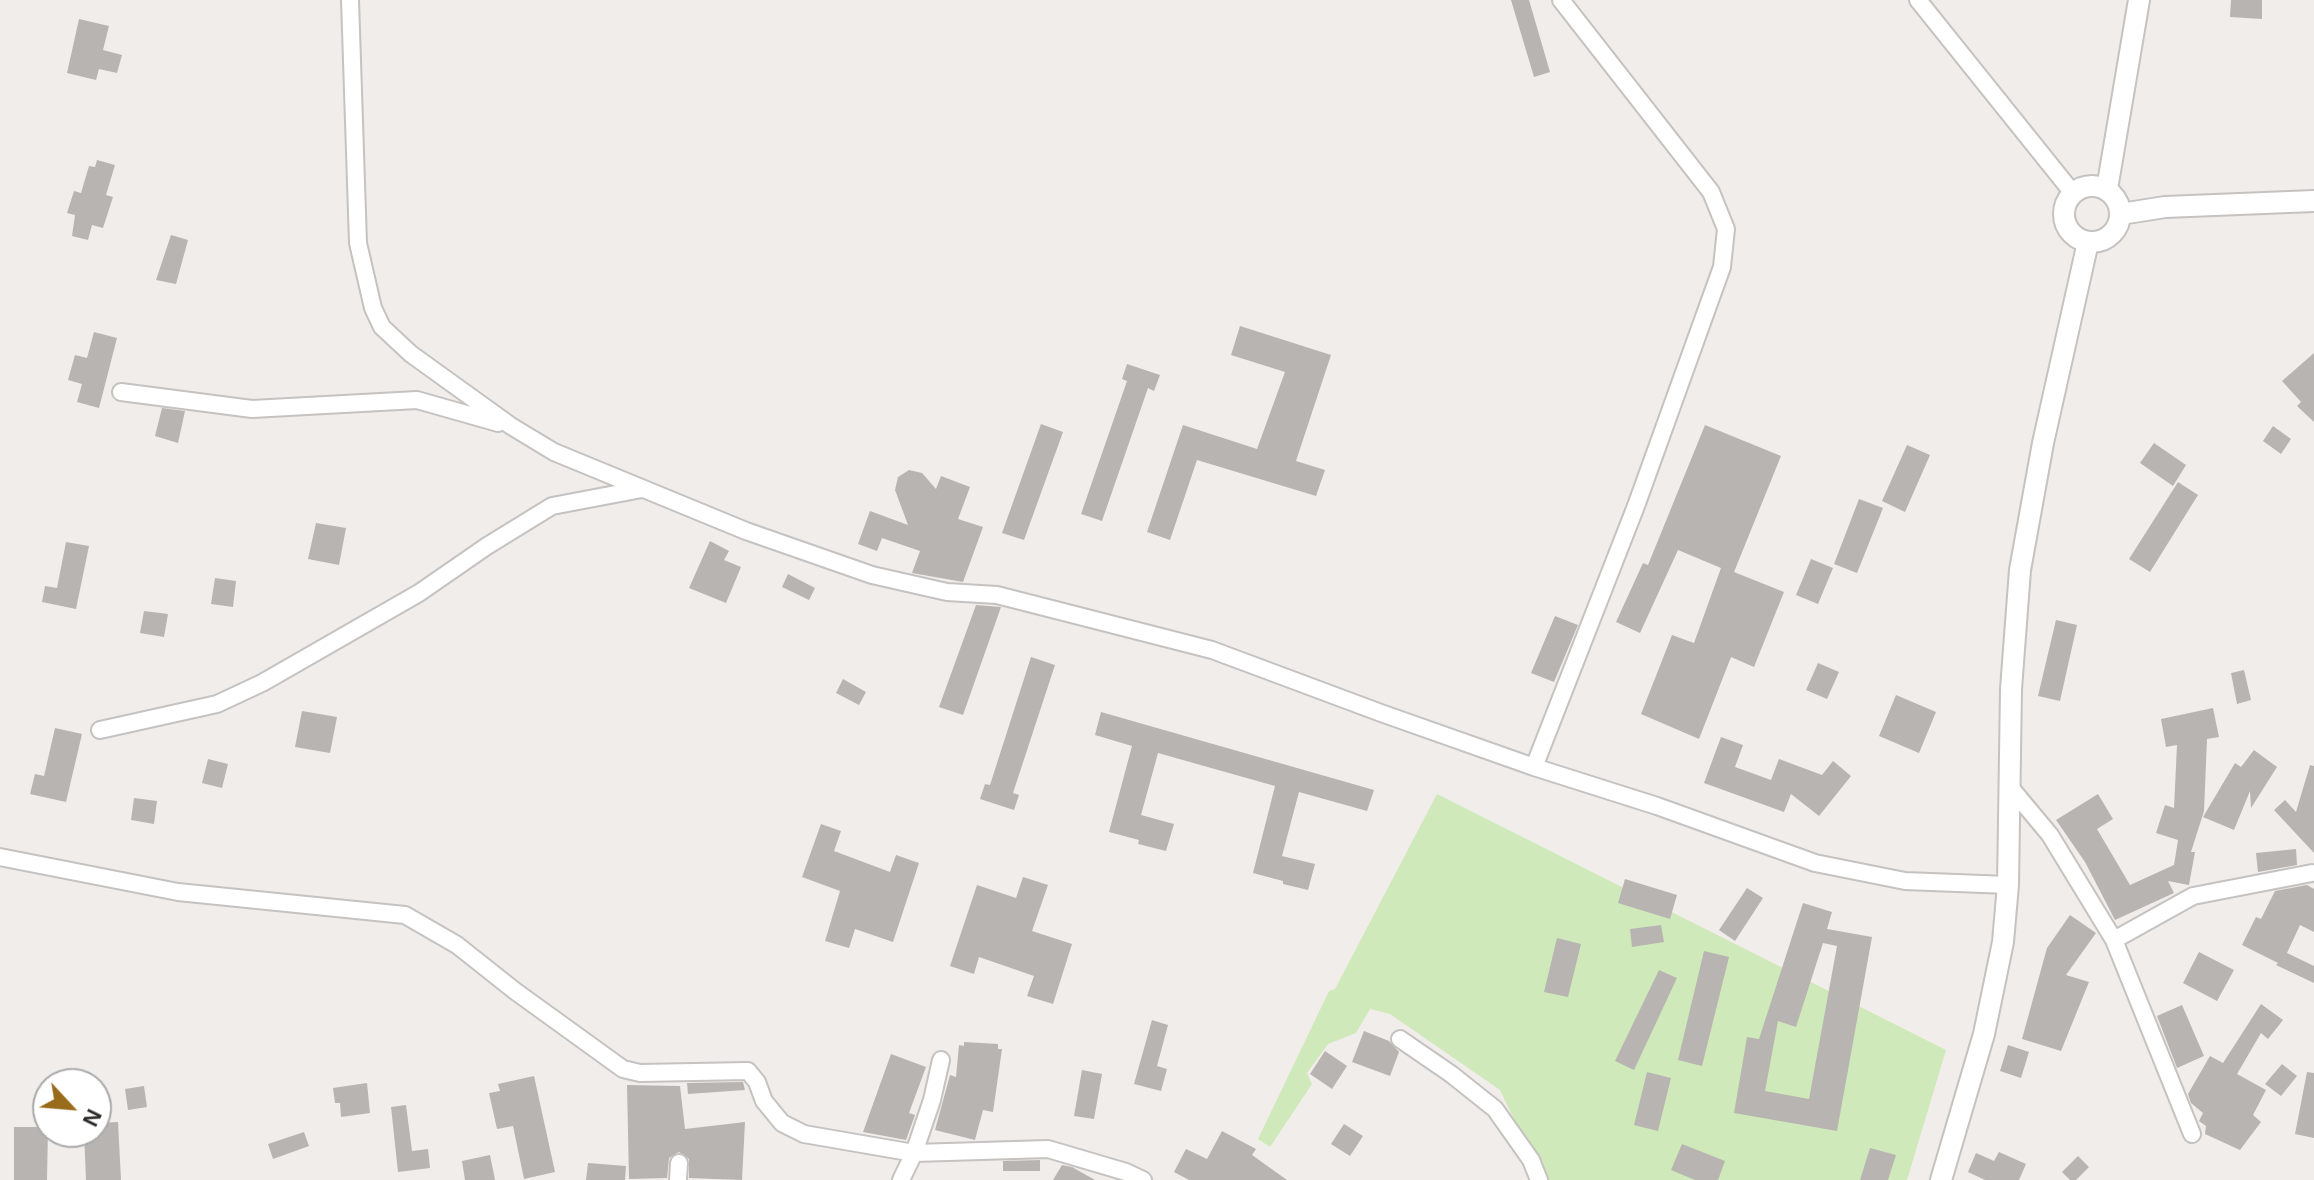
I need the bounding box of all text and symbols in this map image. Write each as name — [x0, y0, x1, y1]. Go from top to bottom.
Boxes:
north arrow — [32, 1068, 112, 1148]
text: N — [78, 1105, 107, 1130]

